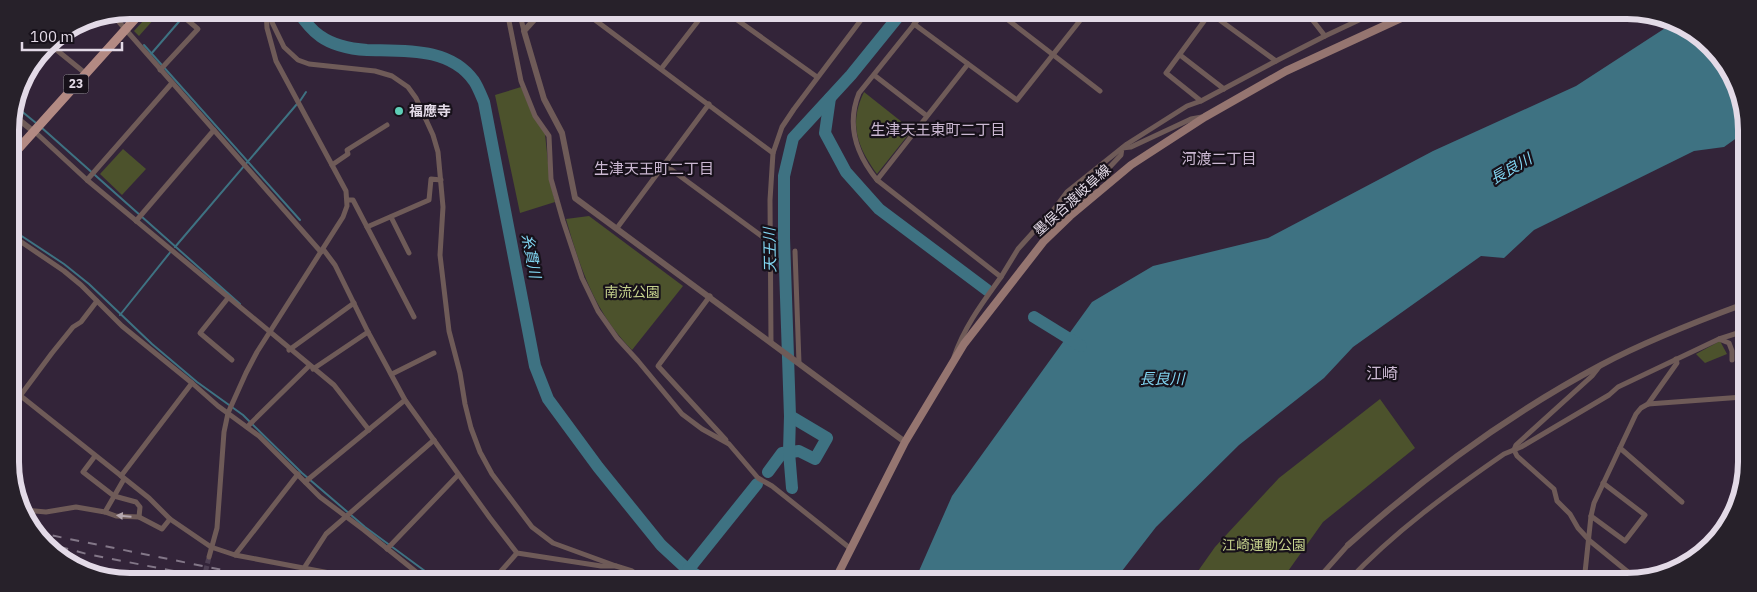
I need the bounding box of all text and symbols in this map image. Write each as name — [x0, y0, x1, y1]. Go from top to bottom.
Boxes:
scale bar — [22, 20, 122, 52]
text: 100 m — [30, 27, 74, 46]
road number: 23 — [64, 74, 88, 94]
place label: 福應寺 — [409, 102, 451, 120]
marker: 福應寺 — [393, 105, 405, 117]
district label: 生津天王東町二丁目 — [870, 120, 1006, 139]
water label: 長良川 — [1487, 148, 1537, 188]
district label: 河渡二丁目 — [1181, 149, 1257, 168]
district label: 生津天王町二丁目 — [594, 159, 714, 178]
street label: 墨俣合渡岐阜線 — [1030, 161, 1114, 239]
water label: 天王川 — [760, 225, 779, 273]
water label: 糸貫川 — [518, 232, 545, 282]
park label: 南流公園 — [604, 283, 660, 301]
district label: 江崎 — [1366, 363, 1398, 383]
water label: 長良川 — [1139, 369, 1186, 388]
one-way arrow — [115, 512, 131, 520]
park label: 江崎運動公園 — [1222, 536, 1306, 554]

